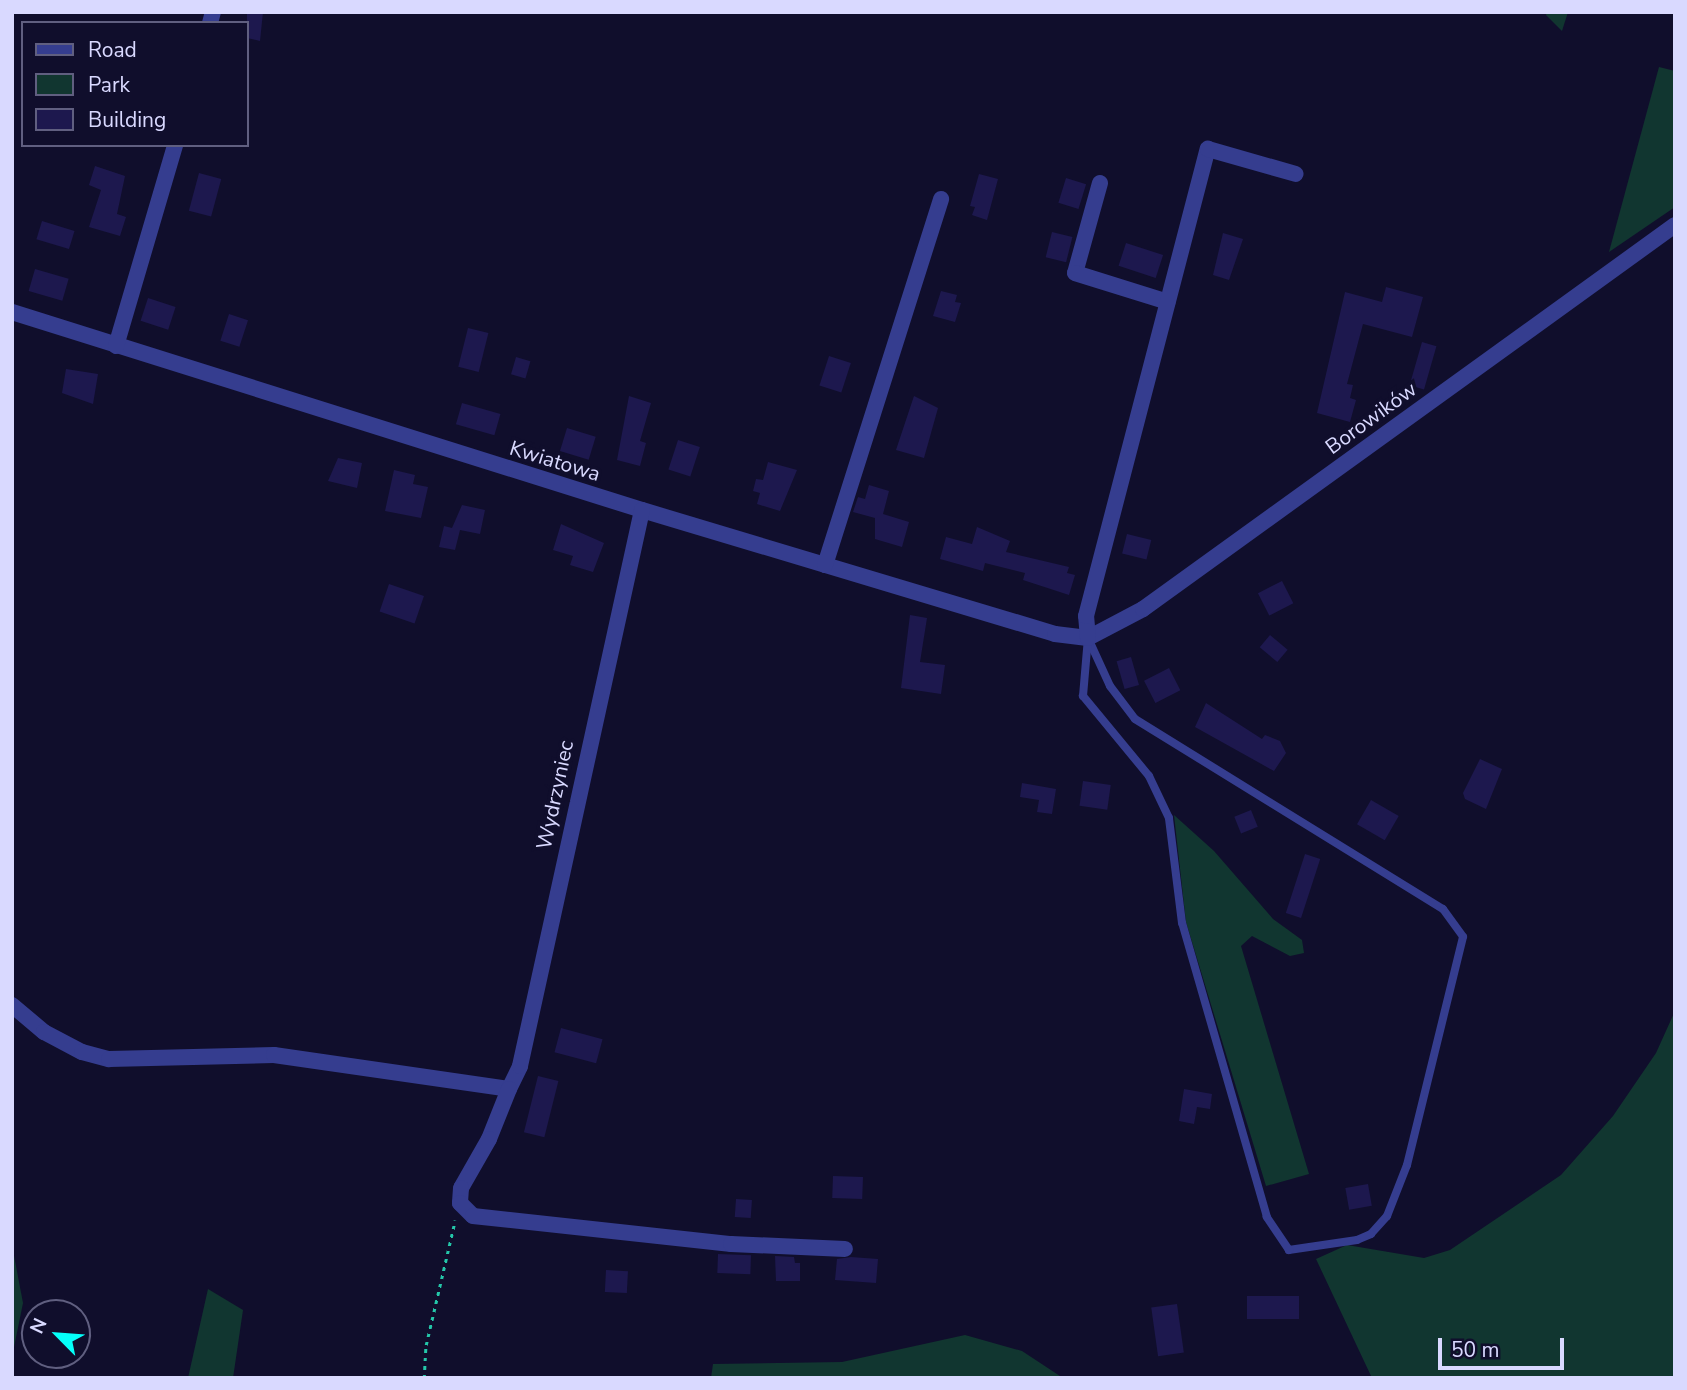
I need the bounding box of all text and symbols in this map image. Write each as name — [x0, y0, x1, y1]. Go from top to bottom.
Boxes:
legend — [21, 21, 248, 147]
text: Road — [88, 36, 137, 64]
text: Park — [88, 71, 130, 99]
text: Building — [88, 106, 166, 134]
street label: Borowików — [1320, 376, 1422, 460]
street label: Kwiatowa — [507, 435, 603, 487]
street label: Wydrzyniec — [531, 738, 579, 852]
north arrow — [21, 1299, 91, 1369]
text: N — [24, 1314, 54, 1338]
scale bar — [1442, 1324, 1568, 1368]
text: 50 m — [1451, 1336, 1500, 1364]

